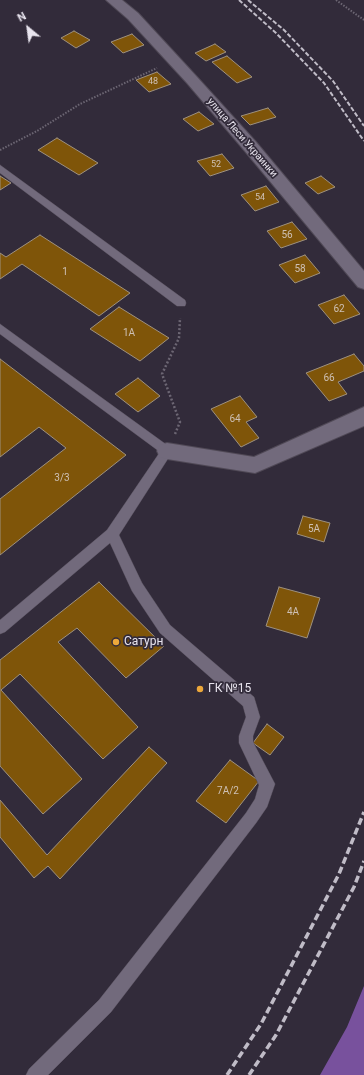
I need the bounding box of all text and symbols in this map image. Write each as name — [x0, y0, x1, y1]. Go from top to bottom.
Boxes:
north arrow — [8, 8, 48, 48]
text: N — [15, 10, 28, 25]
house number: 48 — [148, 77, 158, 87]
street label: улица Леси Украинки — [204, 96, 280, 180]
house number: 52 — [211, 160, 221, 170]
house number: 54 — [255, 193, 265, 203]
house number: 56 — [281, 229, 293, 241]
house number: 58 — [294, 263, 306, 275]
house number: 1 — [62, 266, 68, 278]
house number: 62 — [333, 303, 345, 315]
house number: 1А — [123, 327, 135, 339]
house number: 66 — [323, 372, 335, 384]
house number: 64 — [229, 413, 241, 425]
house number: 3/3 — [54, 472, 70, 484]
house number: 5А — [308, 523, 320, 535]
house number: 4А — [287, 606, 299, 618]
place label: Сатурн — [124, 635, 163, 649]
marker: Сатурн — [111, 637, 121, 647]
place label: ГК №15 — [208, 682, 251, 696]
marker: ГК №15 — [195, 684, 205, 694]
house number: 7А/2 — [217, 785, 239, 797]

